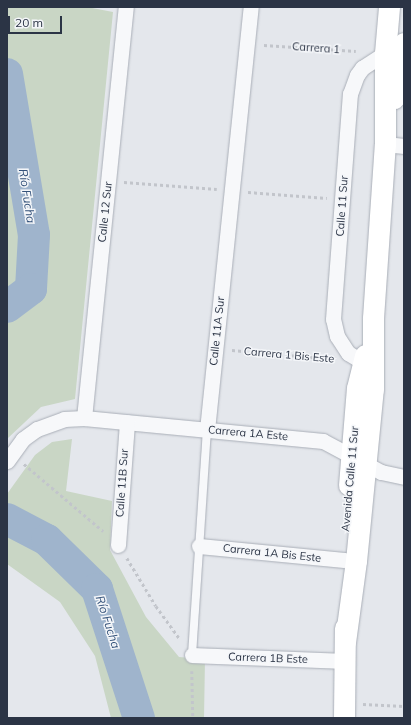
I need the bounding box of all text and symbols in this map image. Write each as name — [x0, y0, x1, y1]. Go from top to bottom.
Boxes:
scale bar — [10, 8, 64, 34]
text: 20 m — [15, 15, 43, 30]
street label: Carrera 1 — [292, 40, 340, 56]
water label: Río Fucha — [16, 168, 38, 224]
street label: Calle 11 Sur — [333, 175, 351, 237]
street label: Calle 12 Sur — [95, 181, 115, 243]
street label: Calle 11A Sur — [207, 296, 227, 366]
street label: Carrera 1 Bis Este — [243, 344, 335, 366]
street label: Carrera 1A Este — [207, 423, 289, 443]
street label: Avenida Calle 11 Sur — [339, 426, 361, 532]
street label: Calle 11B Sur — [113, 448, 131, 518]
street label: Carrera 1A Bis Este — [222, 541, 322, 565]
water label: Río Fucha — [93, 594, 123, 650]
street label: Carrera 1B Este — [228, 650, 308, 666]

